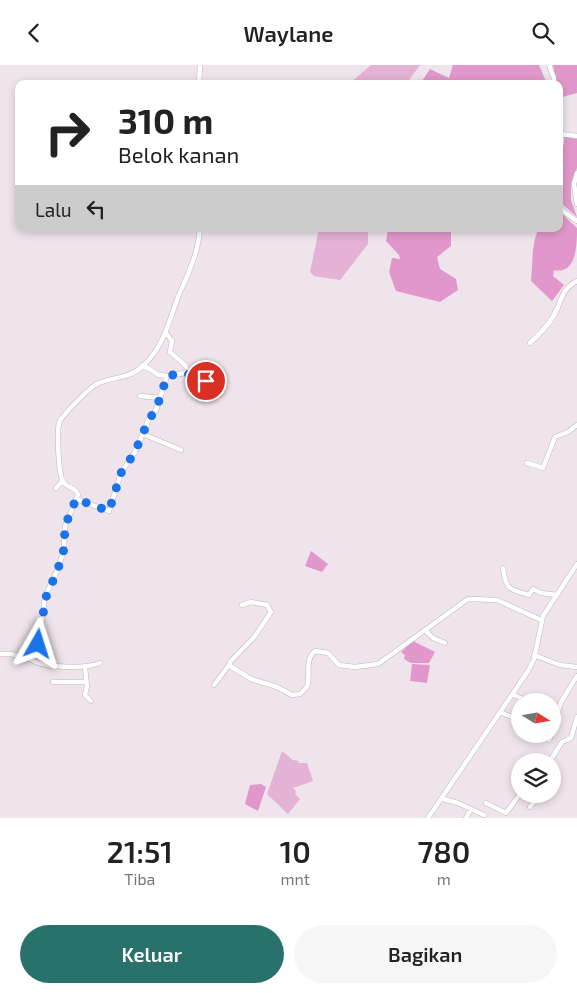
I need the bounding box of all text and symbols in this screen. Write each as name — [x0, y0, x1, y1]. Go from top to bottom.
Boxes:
icon: back — [20, 19, 48, 47]
icon: search — [529, 19, 557, 47]
text: Waylane — [244, 20, 333, 46]
text: 310 m — [118, 99, 213, 141]
icon: right — [35, 100, 100, 165]
text: Belok kanan — [118, 141, 239, 167]
icon: left — [82, 195, 110, 223]
text: Lalu — [35, 198, 72, 221]
pin — [185, 360, 227, 402]
icon: arrive — [192, 367, 220, 395]
position arrow — [11, 617, 63, 669]
north arrow — [511, 693, 561, 743]
map controls — [511, 693, 561, 803]
button: layers — [511, 753, 561, 803]
text: 21:51 — [107, 833, 173, 869]
text: 10 — [280, 833, 311, 869]
text: 780 — [418, 833, 470, 869]
text: Tiba — [124, 869, 155, 888]
text: mnt — [280, 869, 310, 888]
text: m — [437, 869, 451, 888]
button: Keluar — [20, 925, 284, 983]
button: Bagikan — [294, 925, 557, 983]

